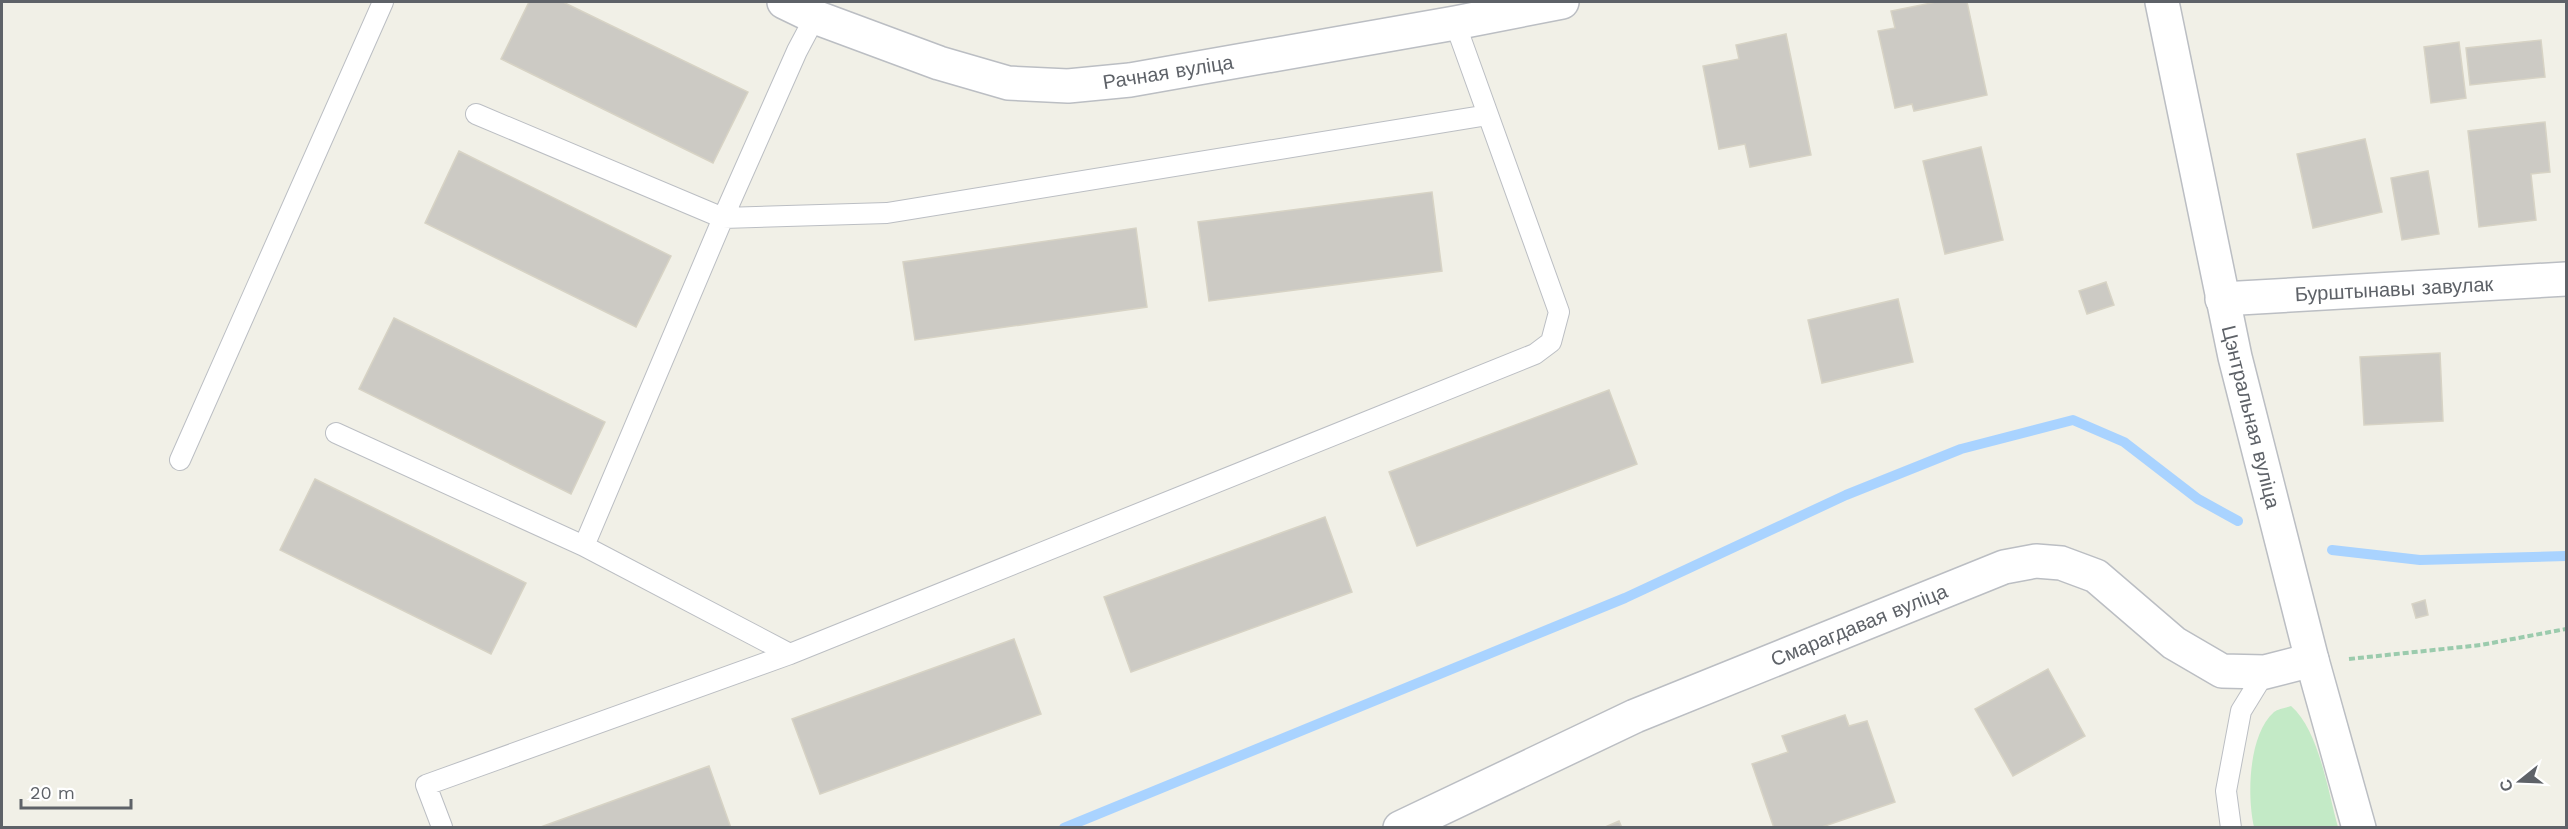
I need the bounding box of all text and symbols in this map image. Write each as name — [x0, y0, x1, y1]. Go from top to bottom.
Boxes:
street label: Рачная вуліца — [1101, 50, 1236, 94]
street label: Бурштынавы завулак — [2294, 272, 2494, 306]
street label: Цэнтральная вуліца — [2217, 323, 2286, 512]
street label: Смарагдавая вуліца — [1767, 578, 1952, 671]
north arrow — [2490, 751, 2550, 811]
scale bar — [21, 772, 130, 810]
text: С — [2495, 777, 2517, 794]
text: 20 m — [30, 782, 75, 803]

